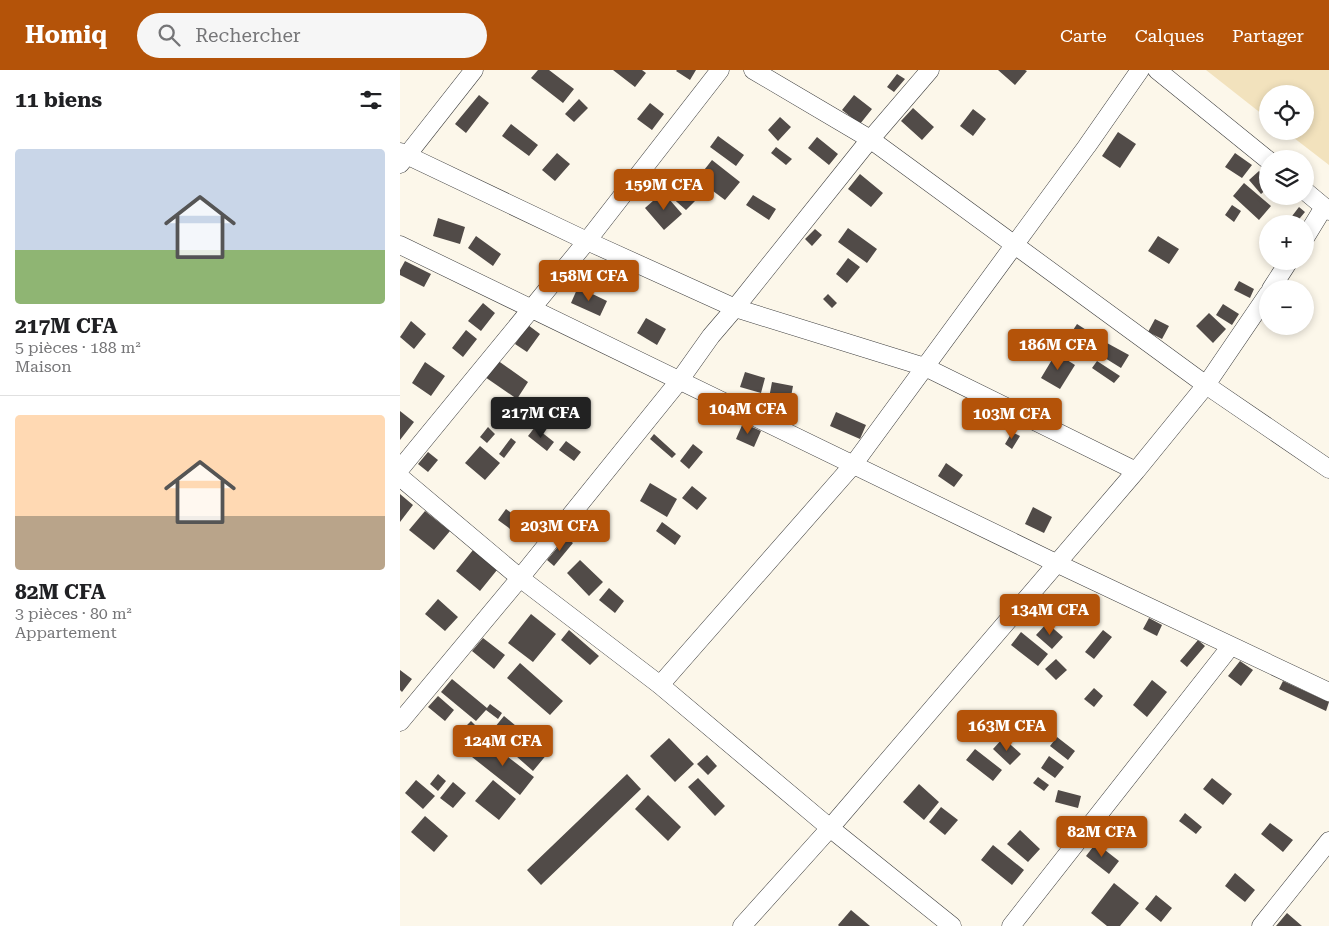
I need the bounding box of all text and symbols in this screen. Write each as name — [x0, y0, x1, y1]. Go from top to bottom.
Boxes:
search box — [137, 13, 487, 58]
text: Homiq — [25, 21, 107, 49]
icon: search — [155, 21, 183, 49]
text: Rechercher — [195, 24, 301, 47]
text: Carte — [1060, 25, 1107, 46]
text: Calques — [1135, 25, 1204, 46]
text: Partager — [1232, 25, 1304, 46]
map controls — [1259, 85, 1314, 335]
button: locate — [1259, 85, 1314, 140]
icon: filters — [357, 86, 385, 114]
text: 11 biens — [15, 88, 102, 112]
button: layers — [1259, 150, 1314, 205]
pin: 159M CFA — [612, 168, 716, 211]
text: 159M CFA — [625, 175, 703, 194]
icon: home — [155, 182, 245, 272]
button: + — [1259, 215, 1314, 270]
pin: 158M CFA — [537, 260, 641, 302]
text: 158M CFA — [550, 266, 628, 285]
button: − — [1259, 280, 1314, 335]
text: 217M CFA — [15, 314, 118, 338]
pin: 186M CFA — [1006, 328, 1110, 371]
text: 186M CFA — [1019, 335, 1097, 354]
text: 5 pièces · 188 m² — [15, 338, 141, 357]
text: Maison — [15, 357, 72, 376]
pin: 104M CFA — [696, 392, 800, 435]
pin: 217M CFA — [489, 396, 593, 439]
pin: 103M CFA — [960, 398, 1064, 440]
text: 104M CFA — [709, 399, 787, 418]
text: 217M CFA — [502, 403, 580, 422]
text: 103M CFA — [973, 404, 1051, 423]
icon: home — [155, 447, 245, 537]
pin: 203M CFA — [508, 510, 612, 552]
text: 203M CFA — [521, 516, 599, 535]
text: 82M CFA — [15, 580, 106, 604]
pin: 134M CFA — [998, 594, 1102, 636]
text: 134M CFA — [1011, 600, 1089, 619]
text: 3 pièces · 80 m² — [15, 604, 132, 623]
text: Appartement — [15, 623, 117, 642]
pin: 163M CFA — [955, 710, 1059, 752]
text: 163M CFA — [968, 716, 1046, 735]
pin: 124M CFA — [451, 724, 555, 767]
text: 124M CFA — [464, 731, 542, 750]
pin: 82M CFA — [1056, 816, 1148, 858]
text: 82M CFA — [1067, 822, 1137, 841]

